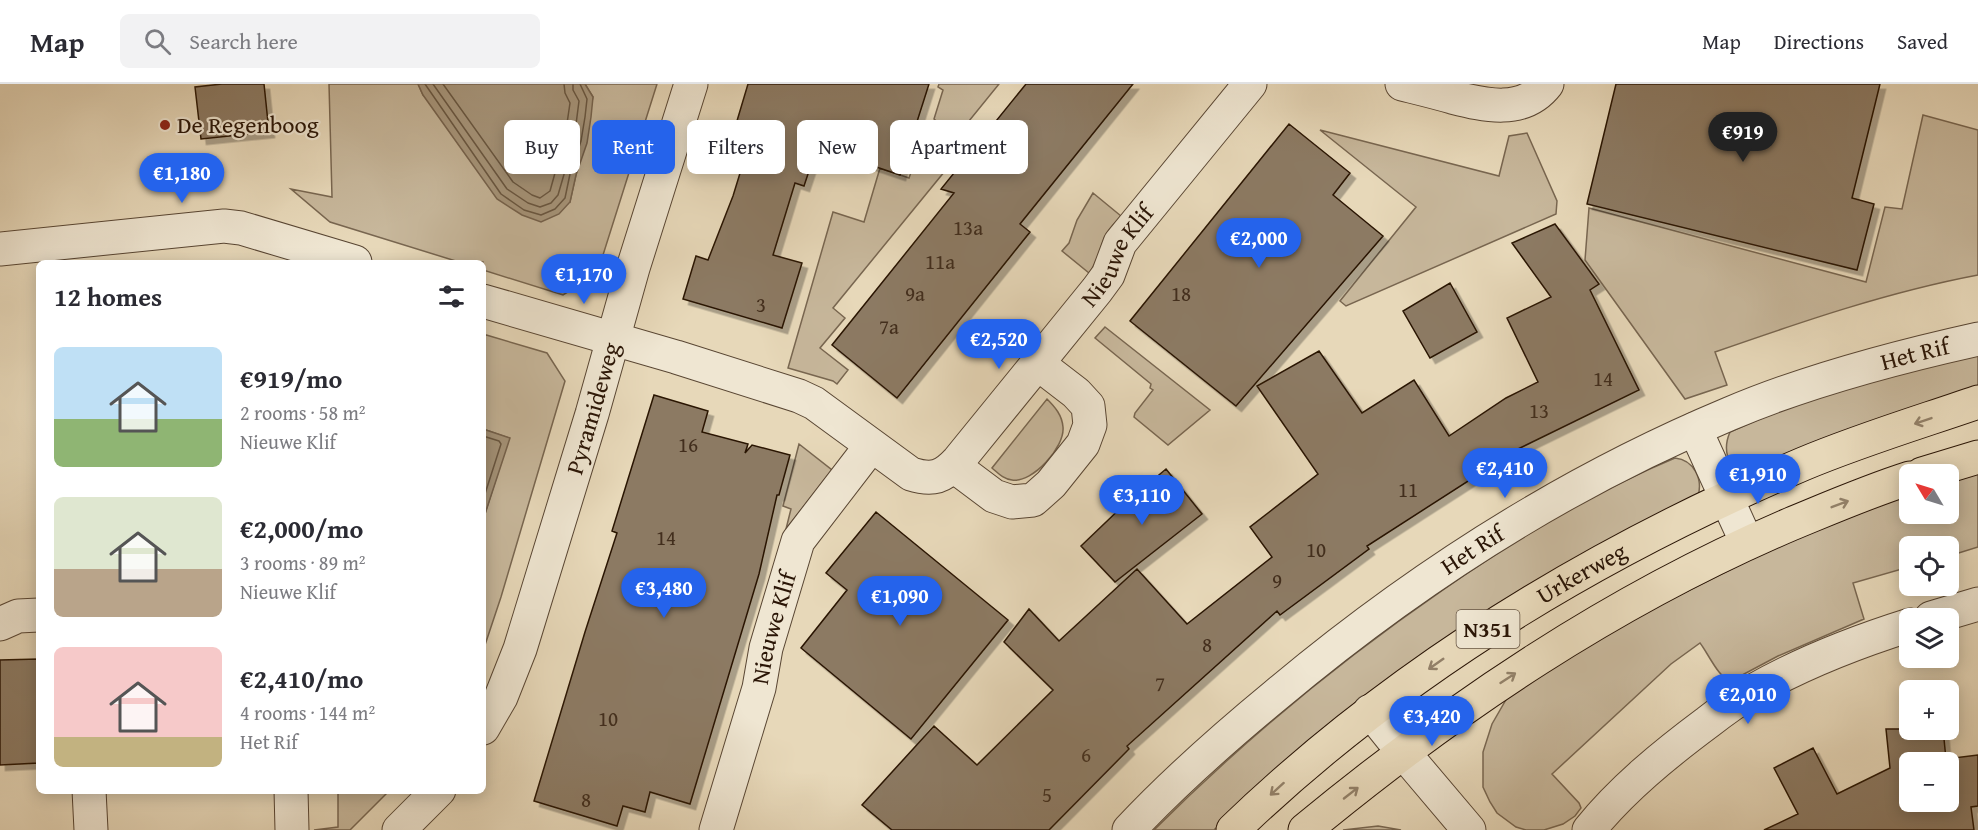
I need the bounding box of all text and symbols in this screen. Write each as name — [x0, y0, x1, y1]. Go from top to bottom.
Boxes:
search box — [120, 14, 540, 68]
text: Map — [30, 21, 84, 62]
icon: search — [141, 25, 174, 58]
text: Search here — [189, 25, 298, 57]
text: Map — [1702, 26, 1741, 57]
text: Directions — [1774, 26, 1864, 57]
text: Saved — [1897, 26, 1948, 57]
place label: De Regenboog — [177, 107, 319, 142]
pin: €919 — [1707, 112, 1779, 163]
text: €919 — [1722, 117, 1764, 146]
marker: De Regenboog — [158, 118, 172, 132]
chip: Buy — [504, 120, 580, 174]
chip: Rent — [592, 120, 675, 174]
chip: Filters — [687, 120, 785, 174]
chip: New — [797, 120, 878, 174]
chip: Apartment — [890, 120, 1028, 174]
pin: €1,180 — [133, 153, 231, 204]
text: €1,180 — [153, 158, 211, 187]
street label: Nieuwe Klif — [1072, 195, 1163, 314]
house number: 13a — [953, 212, 983, 243]
pin: €2,000 — [1210, 218, 1308, 269]
text: €2,000 — [1230, 223, 1288, 252]
house number: 11a — [925, 246, 955, 277]
pin: €1,170 — [535, 254, 633, 305]
text: €1,170 — [555, 259, 613, 288]
text: 12 homes — [54, 277, 162, 316]
house number: 9a — [905, 278, 925, 309]
house number: 18 — [1171, 278, 1191, 309]
icon: filters — [435, 280, 468, 313]
house number: 3 — [756, 289, 766, 320]
house number: 7a — [879, 311, 899, 342]
pin: €2,520 — [950, 319, 1048, 370]
text: €2,520 — [970, 324, 1028, 353]
street label: Het Rif — [1877, 328, 1955, 379]
street label: Pyramideweg — [557, 338, 628, 479]
text: €919/mo — [240, 359, 342, 398]
house number: 14 — [1593, 363, 1613, 394]
icon: home — [102, 371, 174, 443]
house number: 13 — [1529, 395, 1549, 426]
text: 2 rooms · 58 m² — [240, 398, 366, 427]
one-way arrow — [1914, 416, 1933, 427]
text: Nieuwe Klif — [240, 427, 336, 456]
house number: 16 — [678, 429, 698, 460]
pin: €2,410 — [1456, 448, 1554, 499]
text: €2,410 — [1476, 453, 1534, 482]
pin: €1,910 — [1709, 454, 1807, 505]
text: €1,910 — [1729, 459, 1787, 488]
north arrow — [1899, 464, 1959, 524]
map controls — [1899, 464, 1959, 812]
house number: 11 — [1398, 474, 1418, 505]
pin: €3,110 — [1093, 475, 1191, 526]
text: €3,110 — [1113, 480, 1171, 509]
one-way arrow — [1830, 498, 1849, 509]
text: €2,000/mo — [240, 509, 363, 548]
street label: Het Rif — [1433, 515, 1512, 583]
icon: home — [102, 521, 174, 593]
house number: 14 — [656, 522, 676, 553]
street label: Urkerweg — [1530, 533, 1633, 612]
house number: 10 — [1306, 534, 1326, 565]
button: locate — [1899, 536, 1959, 596]
text: 3 rooms · 89 m² — [240, 548, 366, 577]
street label: Nieuwe Klif — [742, 565, 805, 687]
house number: 9 — [1272, 565, 1282, 596]
pin: €3,480 — [615, 568, 713, 619]
text: €3,480 — [635, 573, 693, 602]
pin: €1,090 — [851, 576, 949, 627]
text: Nieuwe Klif — [240, 577, 336, 606]
text: €1,090 — [871, 581, 929, 610]
button: layers — [1899, 608, 1959, 668]
road number: N351 — [1456, 610, 1520, 648]
house number: 8 — [1202, 629, 1212, 660]
one-way arrow — [1428, 658, 1445, 670]
text: €2,410/mo — [240, 659, 363, 698]
house number: 7 — [1155, 668, 1165, 699]
icon: home — [102, 671, 174, 743]
one-way arrow — [1499, 671, 1516, 684]
pin: €2,010 — [1699, 674, 1797, 725]
text: €2,010 — [1719, 679, 1777, 708]
button: + — [1899, 680, 1959, 740]
pin: €3,420 — [1383, 696, 1481, 747]
text: 4 rooms · 144 m² — [240, 698, 375, 727]
text: €3,420 — [1403, 701, 1461, 730]
house number: 10 — [598, 703, 618, 734]
text: Het Rif — [240, 727, 298, 756]
house number: 6 — [1081, 739, 1091, 770]
button: − — [1899, 752, 1959, 812]
house number: 5 — [1042, 779, 1052, 810]
one-way arrow — [1270, 782, 1285, 796]
house number: 8 — [581, 784, 591, 815]
one-way arrow — [1342, 787, 1358, 800]

